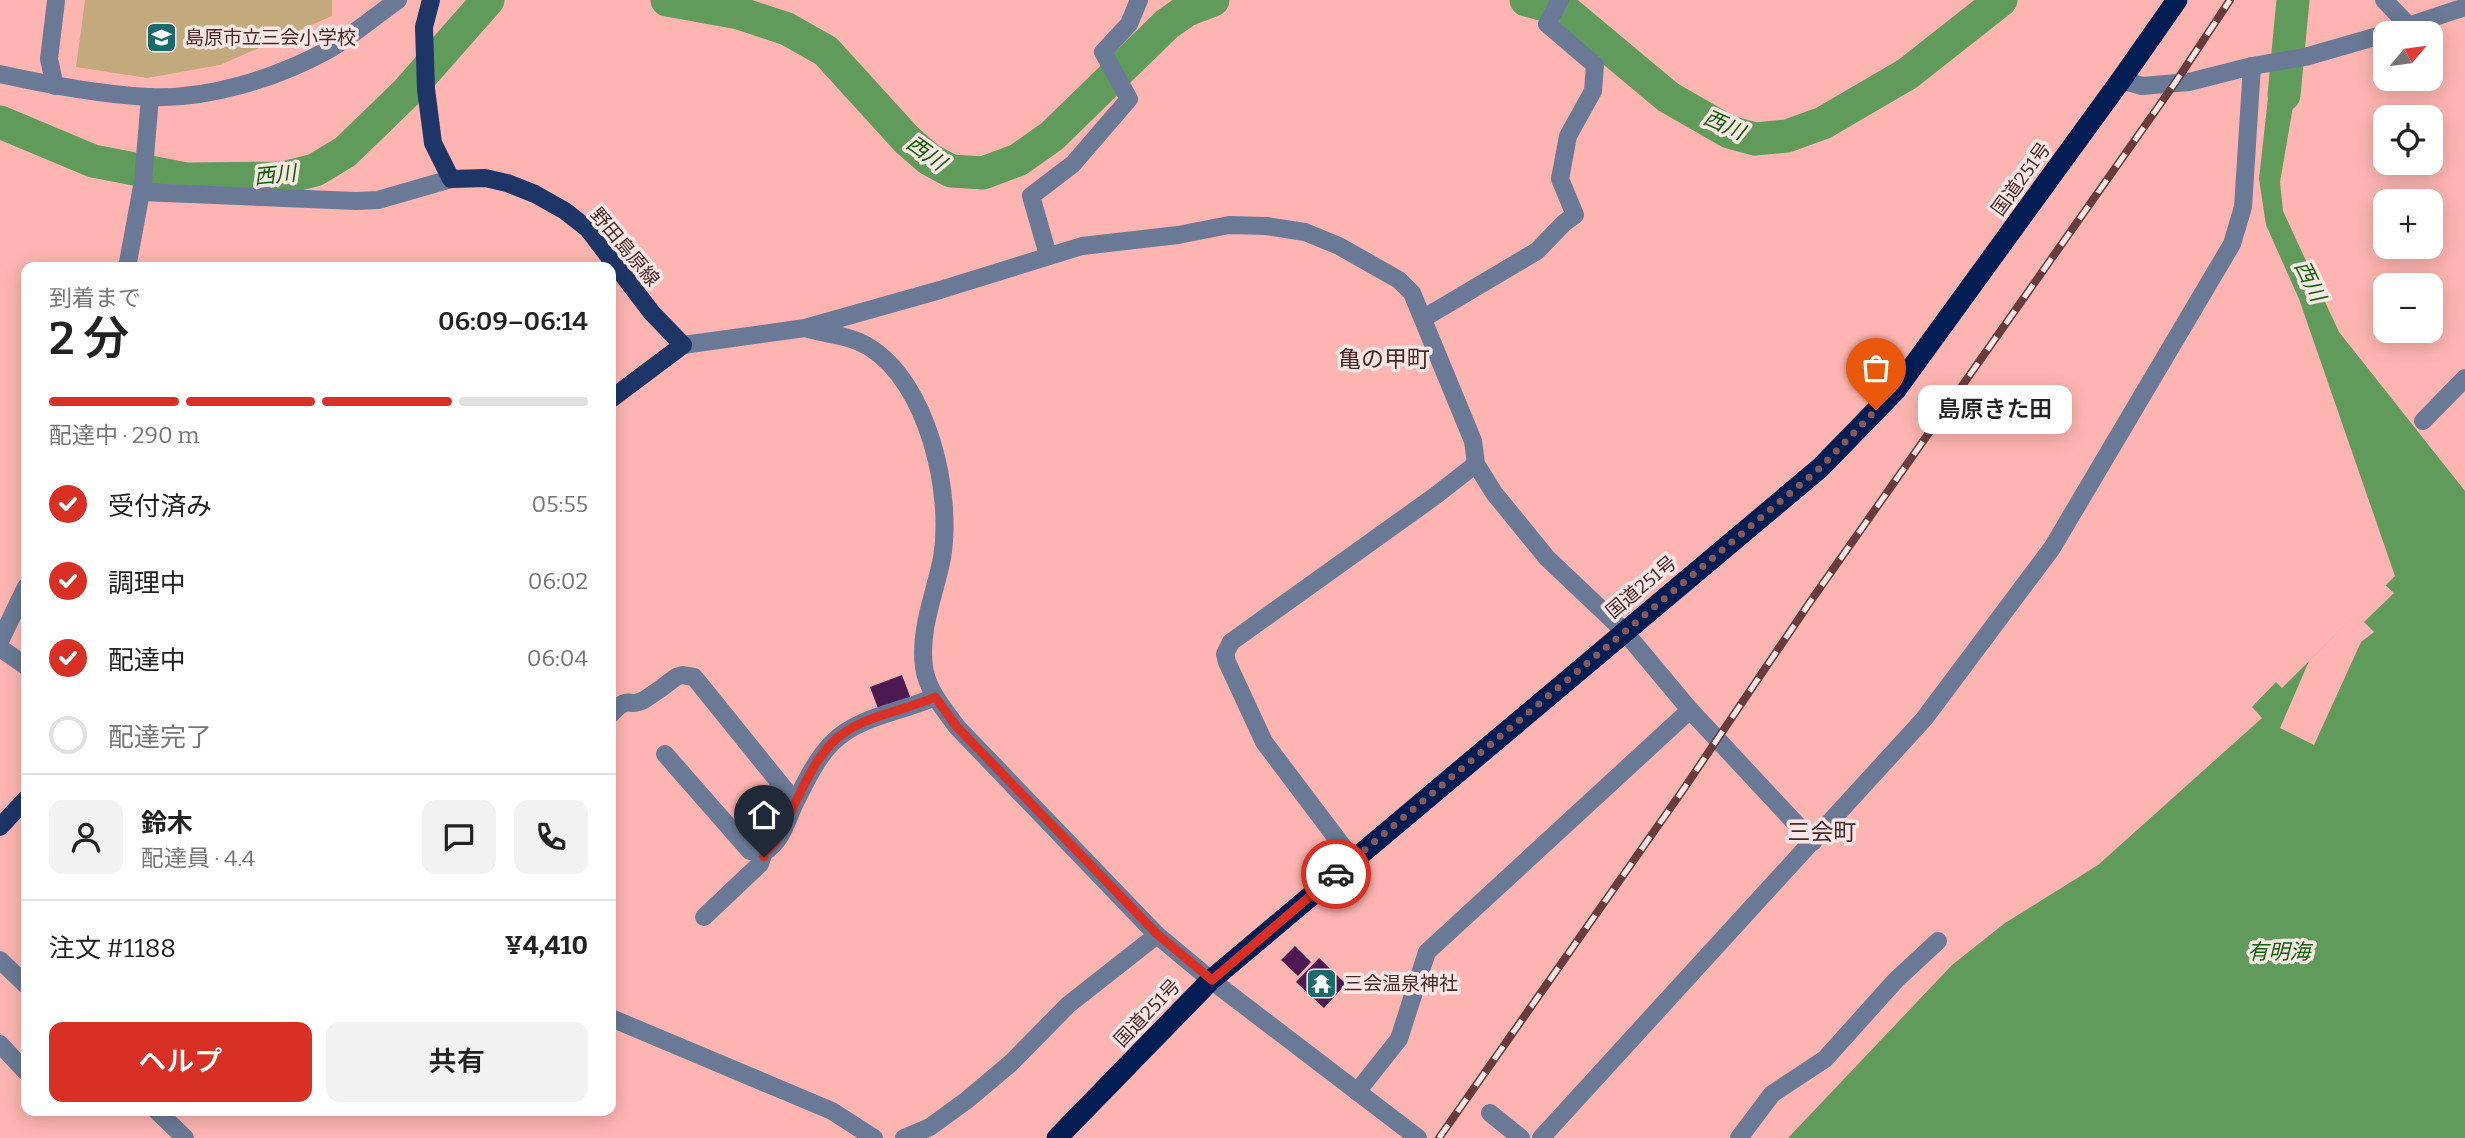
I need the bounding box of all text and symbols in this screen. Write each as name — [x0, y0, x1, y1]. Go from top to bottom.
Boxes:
school or university icon: 島原市立三会小学校 — [145, 20, 179, 54]
north arrow — [2373, 21, 2443, 91]
map controls — [2373, 21, 2443, 343]
place label: 島原市立三会小学校 — [185, 26, 356, 49]
water label: 西川 — [1700, 105, 1750, 146]
button: locate — [2373, 105, 2443, 175]
water label: 西川 — [901, 130, 952, 177]
street label: 国道251号 — [1987, 138, 2055, 220]
water label: 西川 — [253, 160, 299, 190]
button: + — [2373, 189, 2443, 259]
street label: 野田島原線 — [586, 203, 664, 291]
water label: 西川 — [2289, 256, 2332, 307]
button: − — [2373, 273, 2443, 343]
text: 到着まで — [49, 284, 141, 312]
text: 06:09–06:14 — [438, 306, 588, 337]
text: 2 分 — [49, 311, 129, 366]
pin — [1846, 338, 1906, 410]
district label: 亀の甲町 — [1338, 345, 1430, 373]
icon: bag — [1857, 349, 1895, 387]
callout: 島原きた田 — [1918, 386, 2072, 434]
text: 島原きた田 — [1938, 395, 2053, 423]
text: 配達中 · 290 m — [49, 421, 199, 449]
icon: check — [49, 485, 87, 523]
text: 05:55 — [532, 490, 588, 518]
text: 受付済み — [108, 491, 212, 522]
street label: 国道251号 — [1601, 551, 1681, 623]
icon: check — [49, 562, 87, 600]
text: 06:02 — [528, 567, 588, 595]
text: 調理中 — [108, 568, 186, 599]
icon: check — [49, 639, 87, 677]
text: 06:04 — [527, 644, 588, 672]
text: 配達中 — [108, 645, 186, 676]
text: 配達完了 — [108, 722, 212, 753]
pin — [734, 785, 794, 857]
icon: home — [745, 796, 783, 834]
button: person — [49, 800, 123, 874]
button: chat — [422, 800, 496, 874]
button: phone — [514, 800, 588, 874]
text: 鈴木 — [141, 808, 193, 839]
district label: 三会町 — [1788, 818, 1857, 846]
courier — [1301, 839, 1371, 909]
text: 配達員 · 4.4 — [141, 844, 255, 872]
icon: car — [1317, 855, 1355, 893]
text: ¥4,410 — [505, 930, 588, 961]
text: 注文 #1188 — [49, 933, 176, 964]
water label: 有明海 — [2248, 939, 2313, 965]
temple icon: 三会温泉神社 — [1304, 966, 1338, 1000]
place label: 三会温泉神社 — [1344, 972, 1458, 995]
street label: 国道251号 — [1109, 974, 1185, 1052]
button: ヘルプ — [49, 1022, 312, 1102]
button: 共有 — [326, 1022, 588, 1102]

